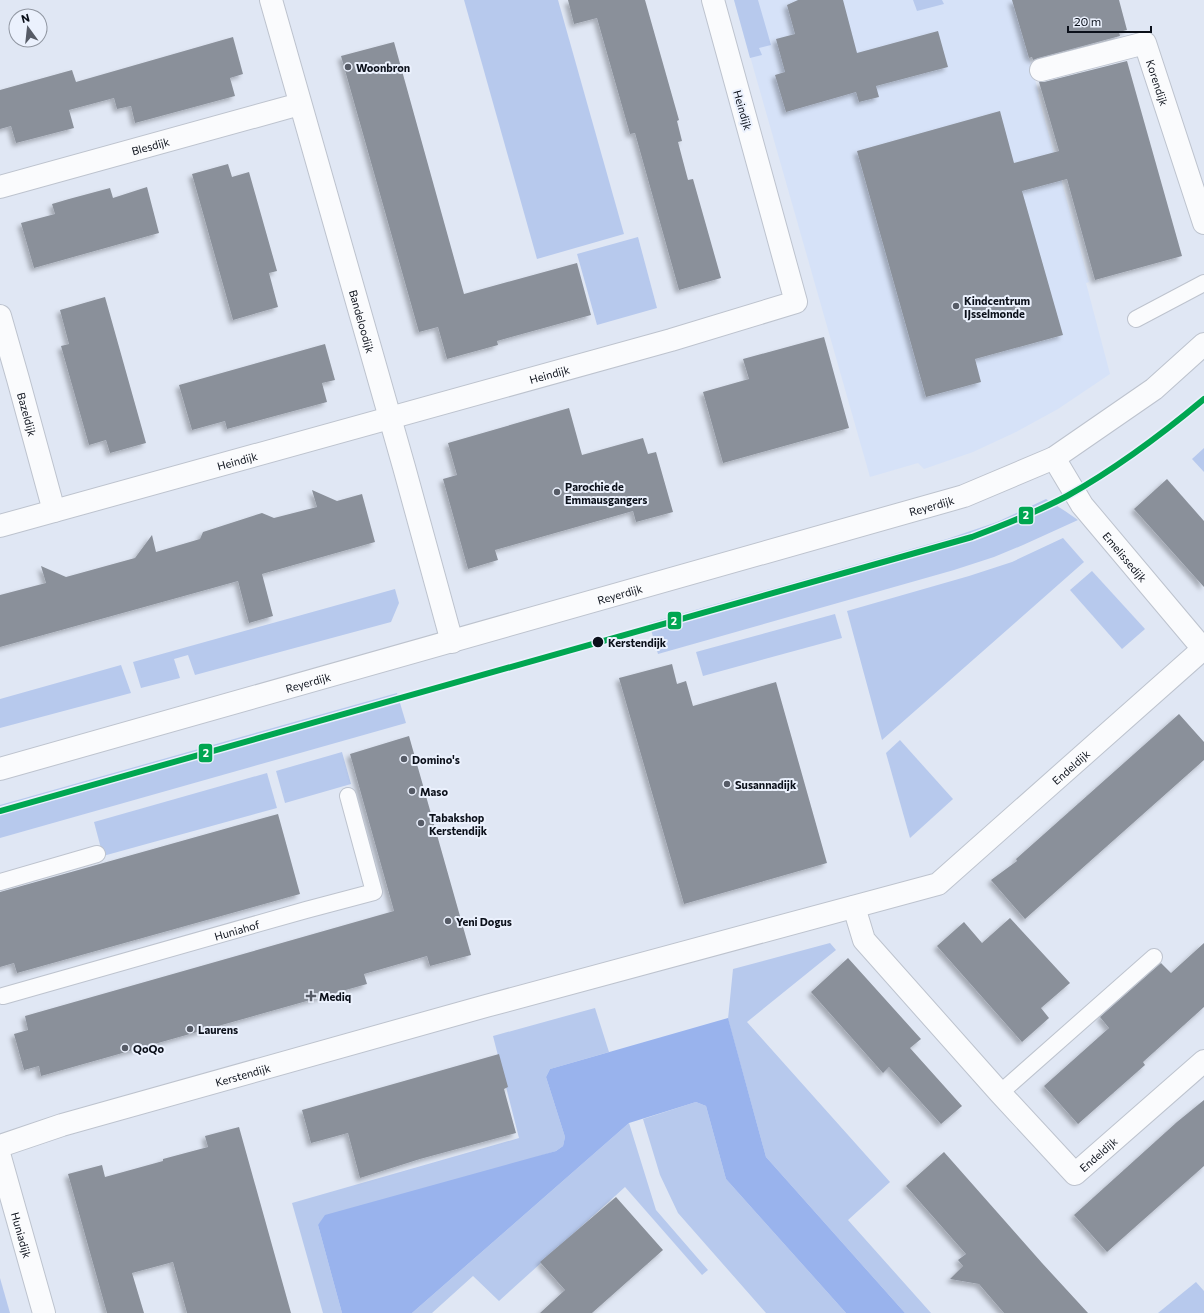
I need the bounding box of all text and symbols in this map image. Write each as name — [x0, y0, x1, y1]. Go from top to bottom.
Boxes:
north arrow — [8, 8, 48, 48]
scale bar — [1068, 8, 1151, 34]
text: N — [20, 11, 31, 25]
text: 20 m — [1074, 14, 1101, 28]
street label: Korendijk — [1144, 58, 1172, 107]
place label: Woonbron — [356, 61, 410, 74]
marker: Woonbron — [343, 62, 353, 72]
street label: Heindijk — [731, 88, 755, 132]
street label: Blesdijk — [130, 134, 171, 157]
street label: Bandeloodijk — [347, 288, 378, 354]
place label: Kindcentrum IJsselmonde — [964, 294, 1030, 321]
marker: Kindcentrum IJsselmonde — [951, 301, 961, 311]
street label: Heindijk — [528, 362, 571, 386]
street label: Bazeldijk — [15, 391, 40, 438]
street label: Heindijk — [215, 449, 259, 472]
place label: Parochie de Emmausgangers — [565, 480, 647, 506]
marker: Parochie de Emmausgangers — [552, 487, 562, 497]
street label: Reyerdijk — [907, 493, 955, 518]
line badge: 2 — [1018, 506, 1034, 525]
text: 2 — [1023, 508, 1029, 521]
street label: Emelissedijk — [1101, 529, 1150, 584]
street label: Reyerdijk — [596, 581, 644, 606]
line badge: 2 — [667, 611, 682, 630]
text: 2 — [671, 614, 677, 627]
marker: Kerstendijk — [591, 635, 605, 649]
place label: Kerstendijk — [608, 636, 667, 649]
street label: Reyerdijk — [284, 669, 332, 694]
line badge: 2 — [198, 743, 213, 763]
text: 2 — [203, 746, 209, 759]
street label: Endeldijk — [1049, 747, 1092, 787]
place label: Domino's — [412, 753, 460, 766]
marker: Domino's — [399, 754, 409, 764]
place label: Susannadijk — [735, 778, 797, 791]
marker: Susannadijk — [722, 779, 732, 789]
place label: Maso — [420, 785, 448, 798]
marker: Maso — [407, 786, 417, 796]
place label: Tabakshop Kerstendijk — [429, 811, 488, 837]
marker: Tabakshop Kerstendijk — [416, 818, 426, 828]
place label: Yeni Dogus — [456, 915, 512, 928]
marker: Yeni Dogus — [443, 916, 453, 926]
street label: Huniahof — [213, 917, 262, 942]
place label: Mediq — [319, 990, 351, 1003]
marker: Mediq — [306, 991, 316, 1001]
place label: Laurens — [198, 1023, 238, 1036]
marker: Laurens — [185, 1024, 195, 1034]
place label: QoQo — [133, 1042, 164, 1055]
marker: QoQo — [120, 1043, 130, 1053]
street label: Kerstendijk — [214, 1060, 272, 1088]
street label: Endeldijk — [1076, 1134, 1119, 1174]
street label: Huniadijk — [9, 1210, 35, 1260]

